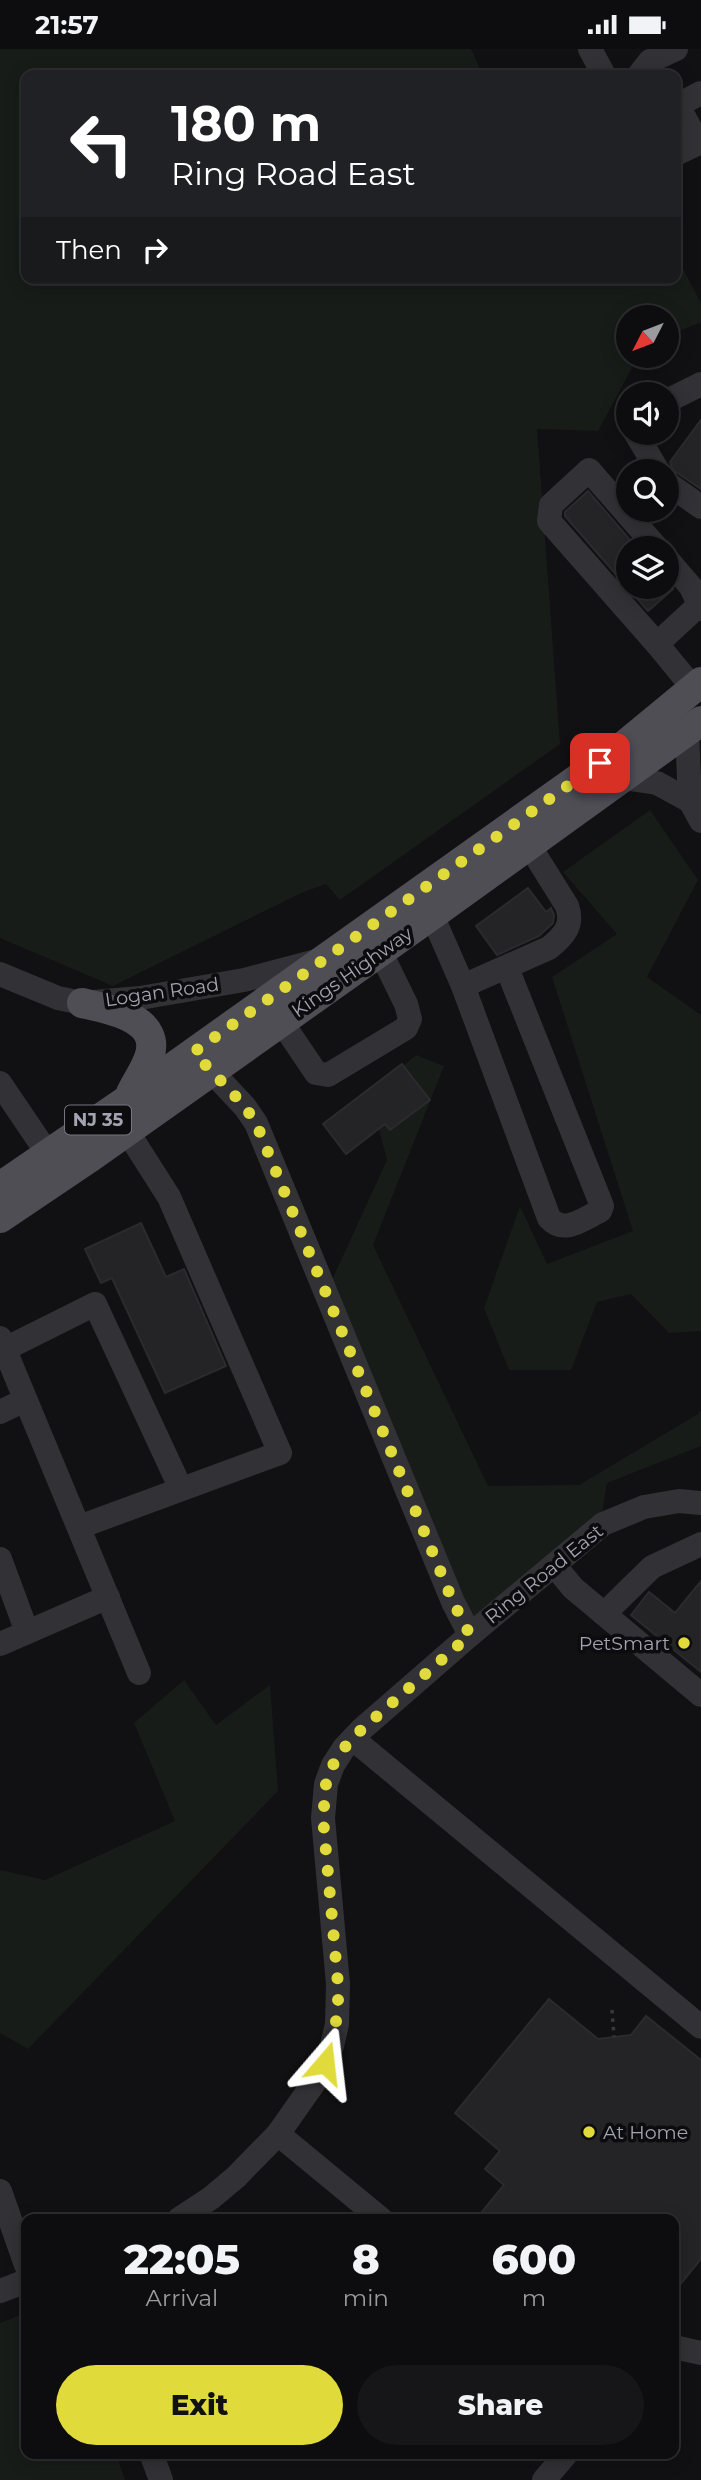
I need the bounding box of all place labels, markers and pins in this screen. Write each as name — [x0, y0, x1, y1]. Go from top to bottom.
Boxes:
pin — [570, 733, 630, 793]
place label: PetSmart — [579, 1632, 670, 1655]
marker: PetSmart — [676, 1635, 692, 1651]
place label: At Home — [603, 2121, 688, 2144]
marker: At Home — [581, 2124, 597, 2140]

